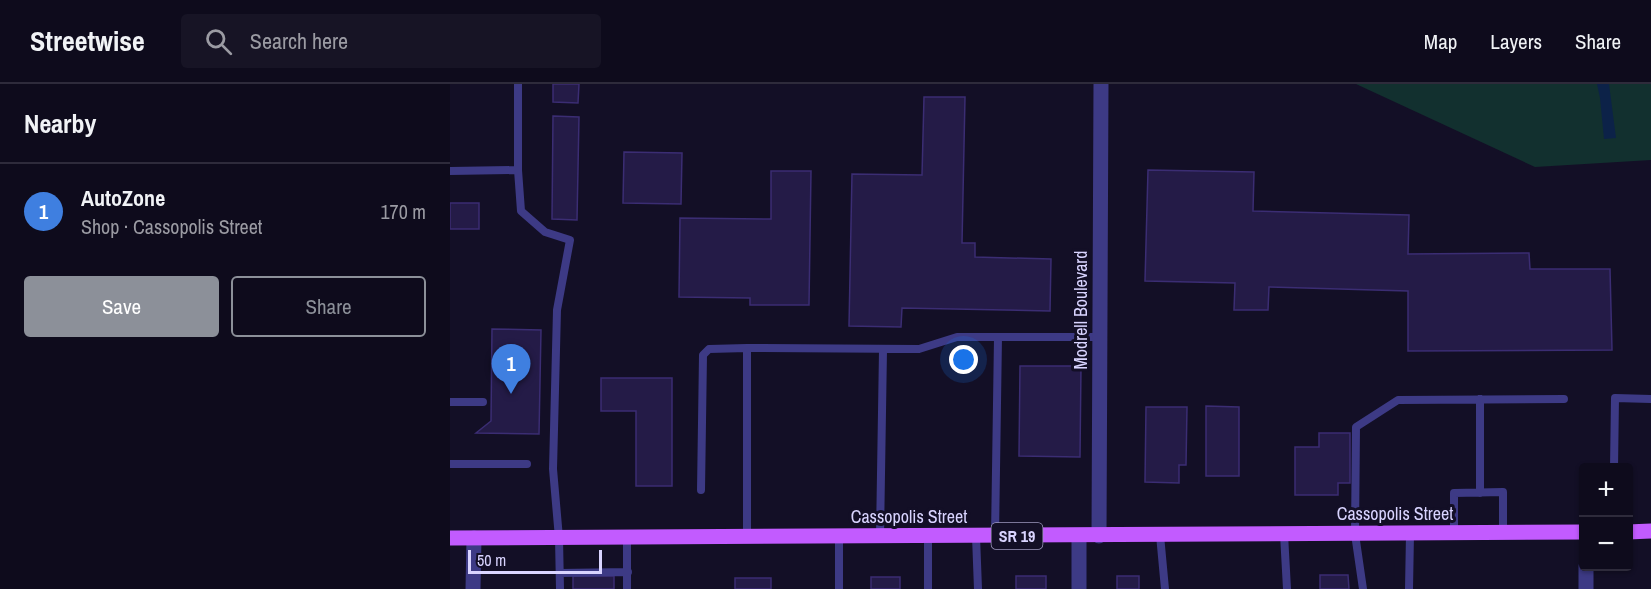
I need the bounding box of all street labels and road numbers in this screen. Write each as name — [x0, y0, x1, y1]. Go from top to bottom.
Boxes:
street label: Modrell Boulevard — [1068, 251, 1093, 369]
street label: Cassopolis Street — [1337, 501, 1453, 526]
street label: Cassopolis Street — [851, 504, 967, 529]
road number: SR 19 — [992, 523, 1042, 549]

